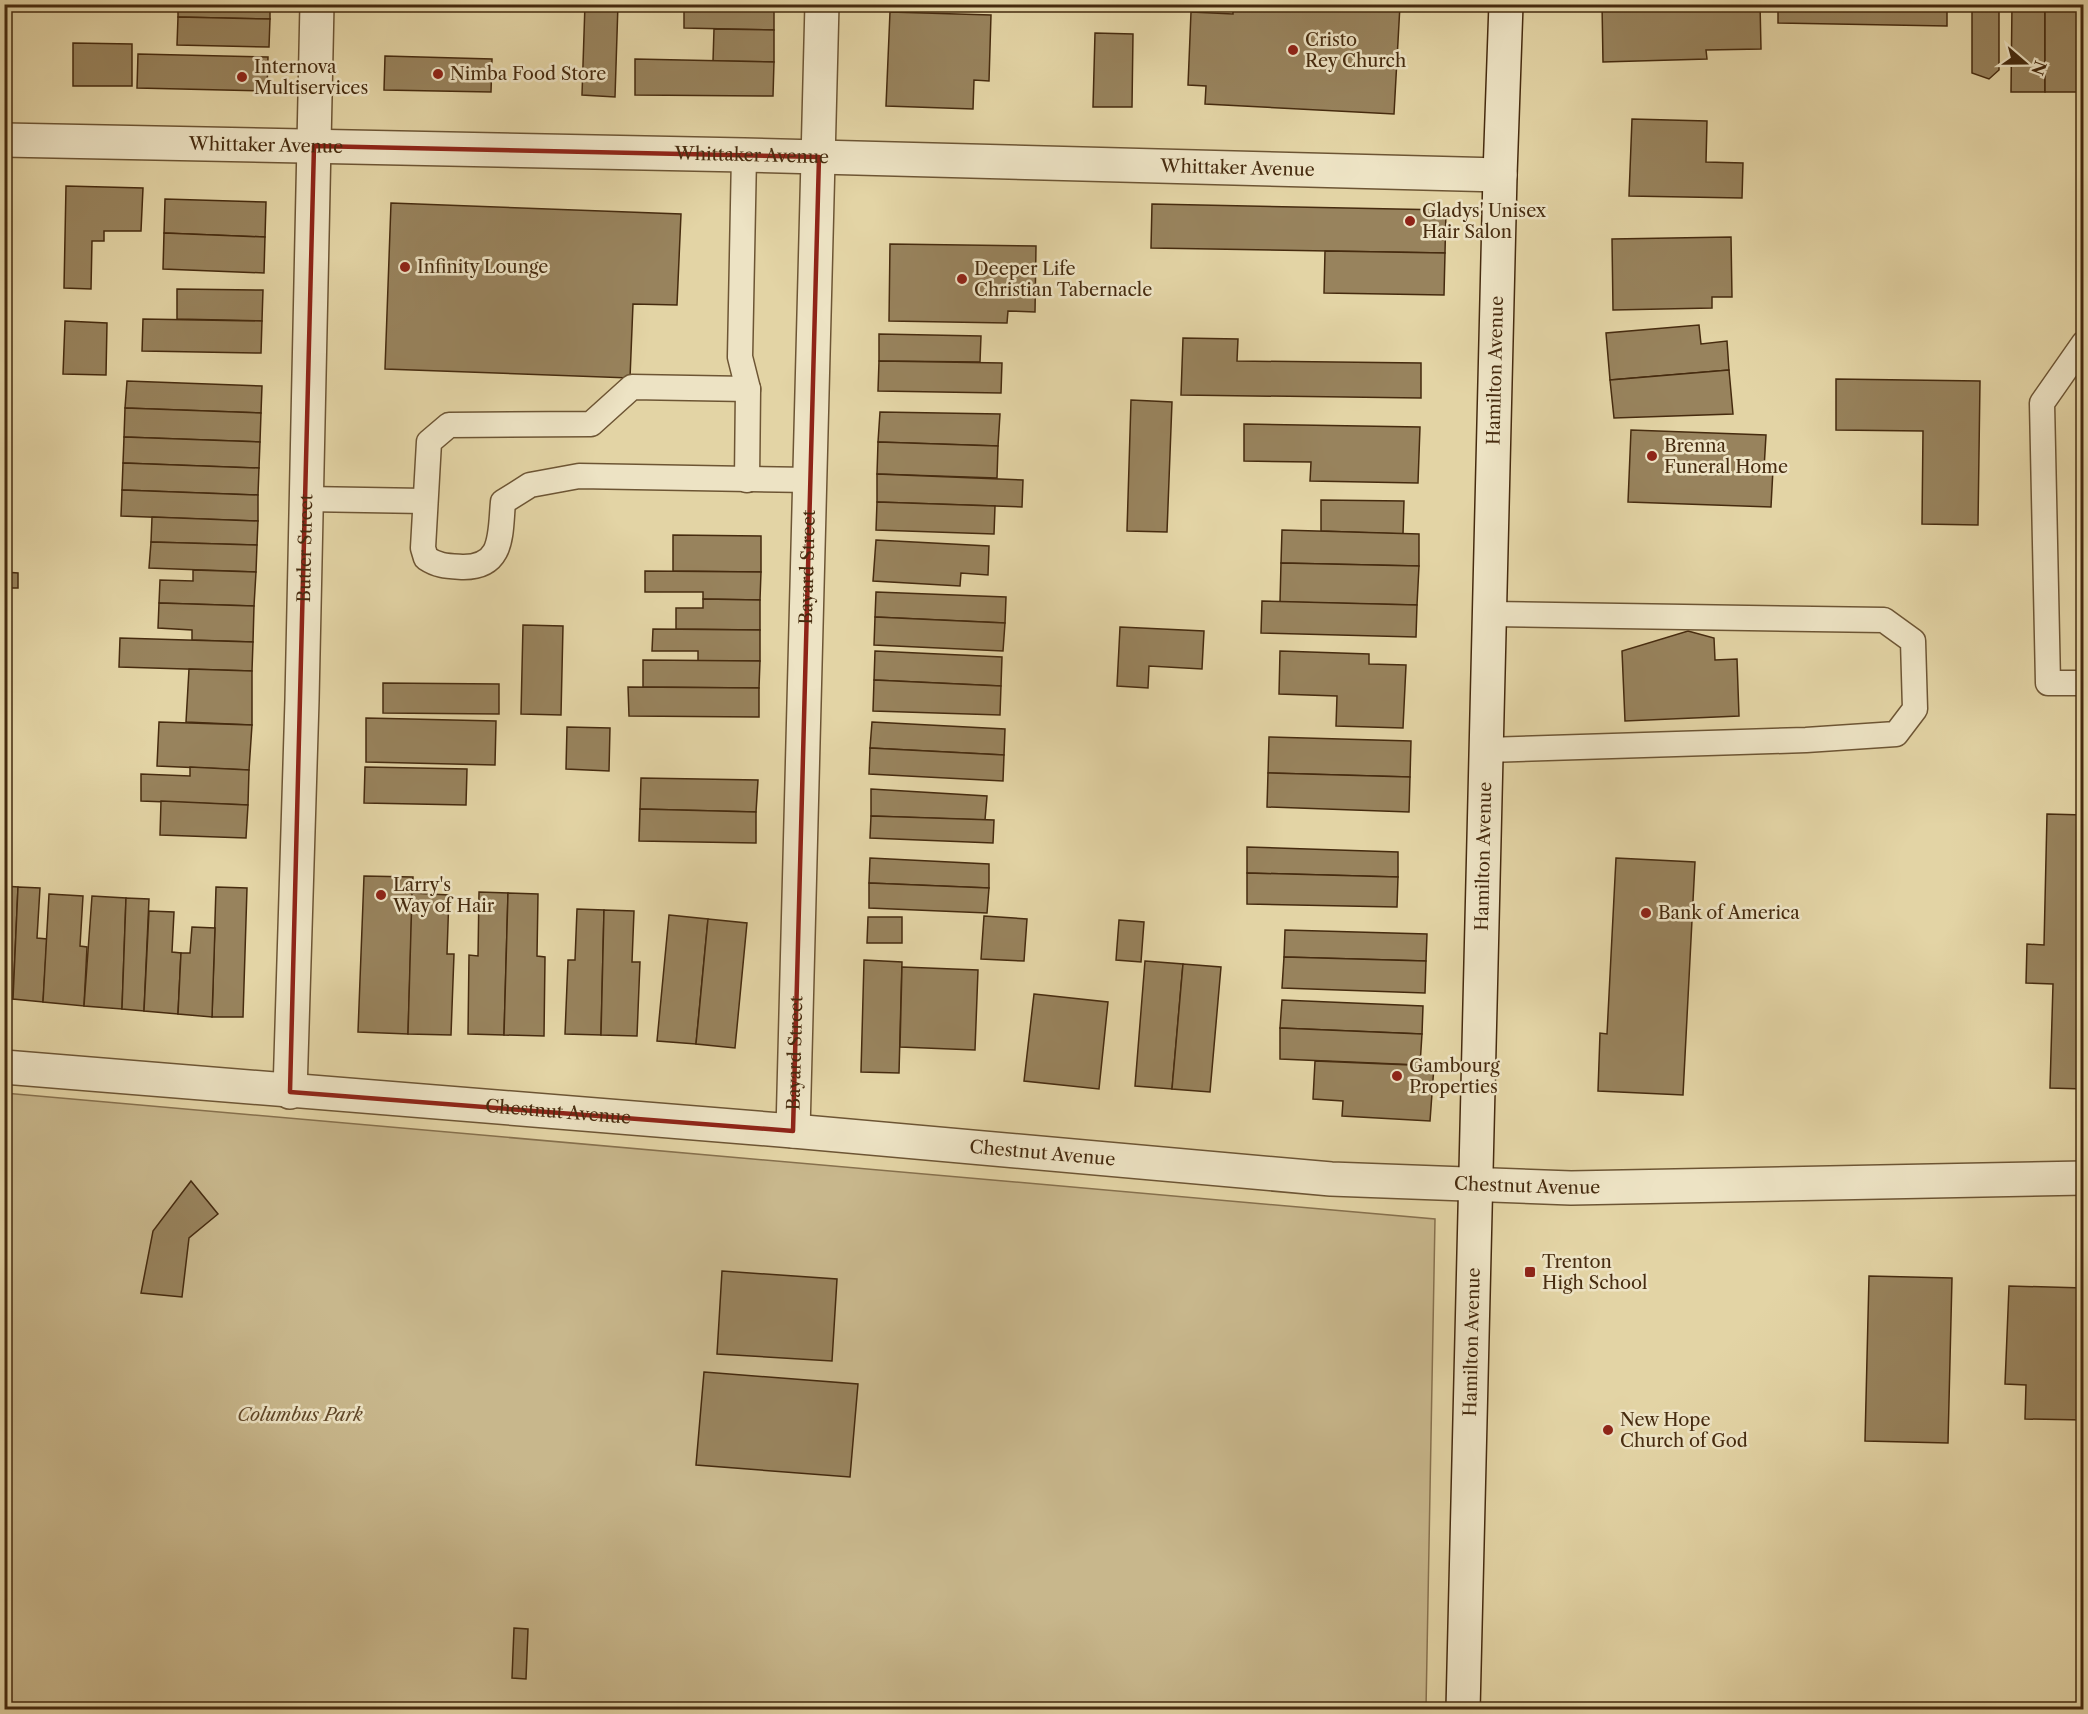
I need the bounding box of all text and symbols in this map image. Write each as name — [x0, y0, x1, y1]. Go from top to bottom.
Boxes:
place label: Cristo Rey Church — [1305, 29, 1406, 72]
north arrow — [1995, 33, 2055, 93]
marker: Cristo Rey Church — [1286, 43, 1300, 57]
place label: Internova Multiservices — [254, 56, 368, 99]
text: N — [2027, 58, 2051, 78]
place label: Nimba Food Store — [450, 63, 606, 85]
marker: Nimba Food Store — [431, 67, 445, 81]
marker: Internova Multiservices — [235, 70, 249, 84]
street label: Whittaker Avenue — [188, 133, 343, 158]
street label: Whittaker Avenue — [673, 143, 829, 168]
street label: Whittaker Avenue — [1159, 155, 1315, 181]
place label: Gladys' Unisex Hair Salon — [1422, 200, 1546, 243]
marker: Gladys' Unisex Hair Salon — [1403, 214, 1417, 228]
place label: Infinity Lounge — [417, 256, 548, 278]
place label: Deeper Life Christian Tabernacle — [974, 258, 1152, 301]
marker: Infinity Lounge — [398, 260, 412, 274]
marker: Deeper Life Christian Tabernacle — [955, 272, 969, 286]
street label: Hamilton Avenue — [1482, 296, 1508, 445]
place label: Brenna Funeral Home — [1664, 435, 1788, 478]
marker: Brenna Funeral Home — [1645, 449, 1659, 463]
street label: Butler Street — [293, 493, 317, 603]
street label: Bayard Street — [795, 509, 820, 625]
street label: Hamilton Avenue — [1471, 781, 1496, 931]
place label: Larry's Way of Hair — [392, 874, 495, 917]
marker: Larry's Way of Hair — [374, 888, 388, 902]
place label: Bank of America — [1658, 902, 1800, 924]
marker: Bank of America — [1639, 906, 1653, 920]
street label: Bayard Street — [783, 995, 807, 1111]
place label: Gambourg Properties — [1409, 1055, 1500, 1098]
marker: Gambourg Properties — [1390, 1069, 1404, 1083]
street label: Chestnut Avenue — [484, 1095, 632, 1129]
street label: Chestnut Avenue — [969, 1136, 1116, 1171]
street label: Chestnut Avenue — [1454, 1173, 1600, 1199]
place label: Trenton High School — [1542, 1251, 1647, 1294]
marker: Trenton High School — [1523, 1265, 1537, 1279]
street label: Hamilton Avenue — [1459, 1267, 1485, 1417]
park label: Columbus Park — [237, 1404, 363, 1426]
place label: New Hope Church of God — [1620, 1409, 1748, 1452]
marker: New Hope Church of God — [1601, 1423, 1615, 1437]

